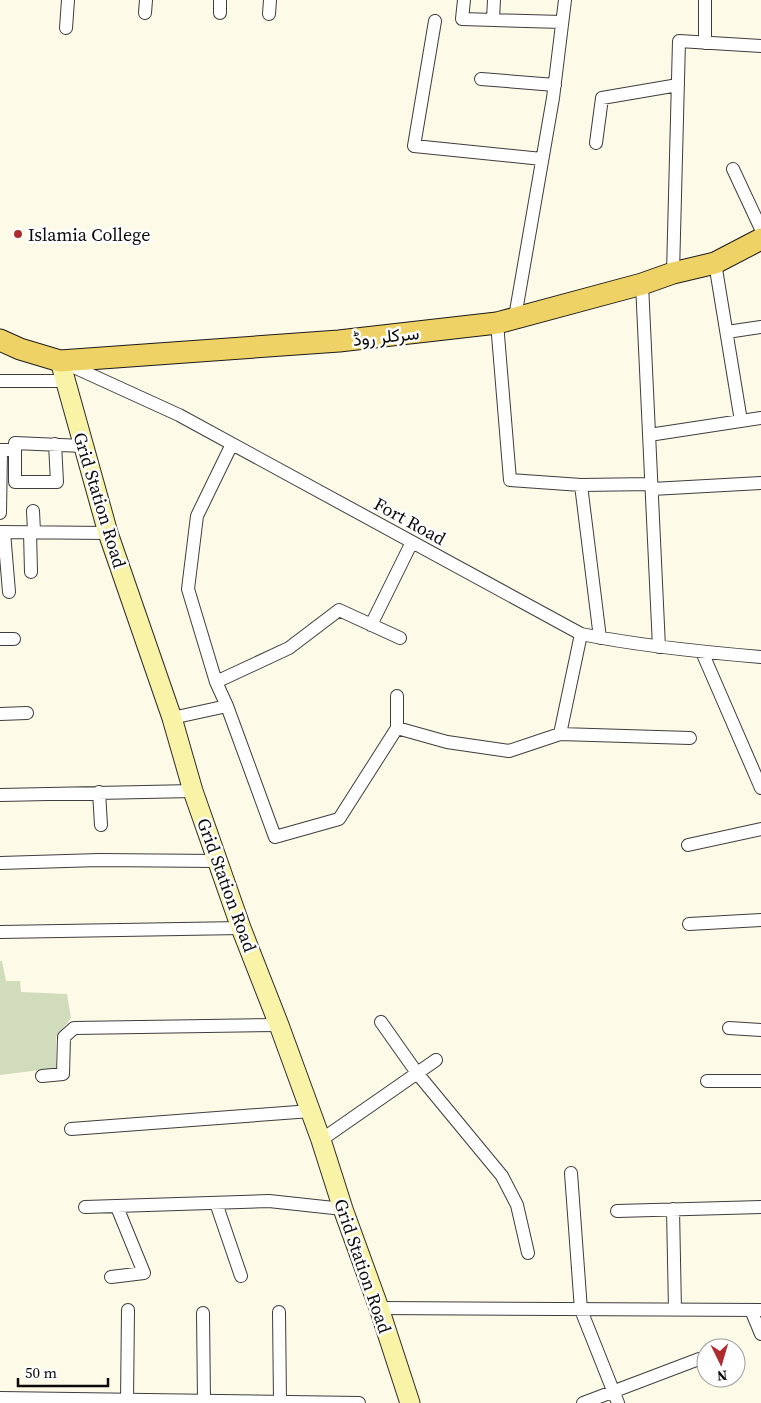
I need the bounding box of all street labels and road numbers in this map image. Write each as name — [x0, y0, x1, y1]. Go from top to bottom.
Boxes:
street label: سرکلر روڈ — [351, 320, 421, 352]
street label: Grid Station Road — [67, 429, 133, 571]
street label: Fort Road — [370, 491, 450, 551]
street label: Grid Station Road — [191, 815, 263, 955]
street label: Grid Station Road — [328, 1195, 398, 1337]

